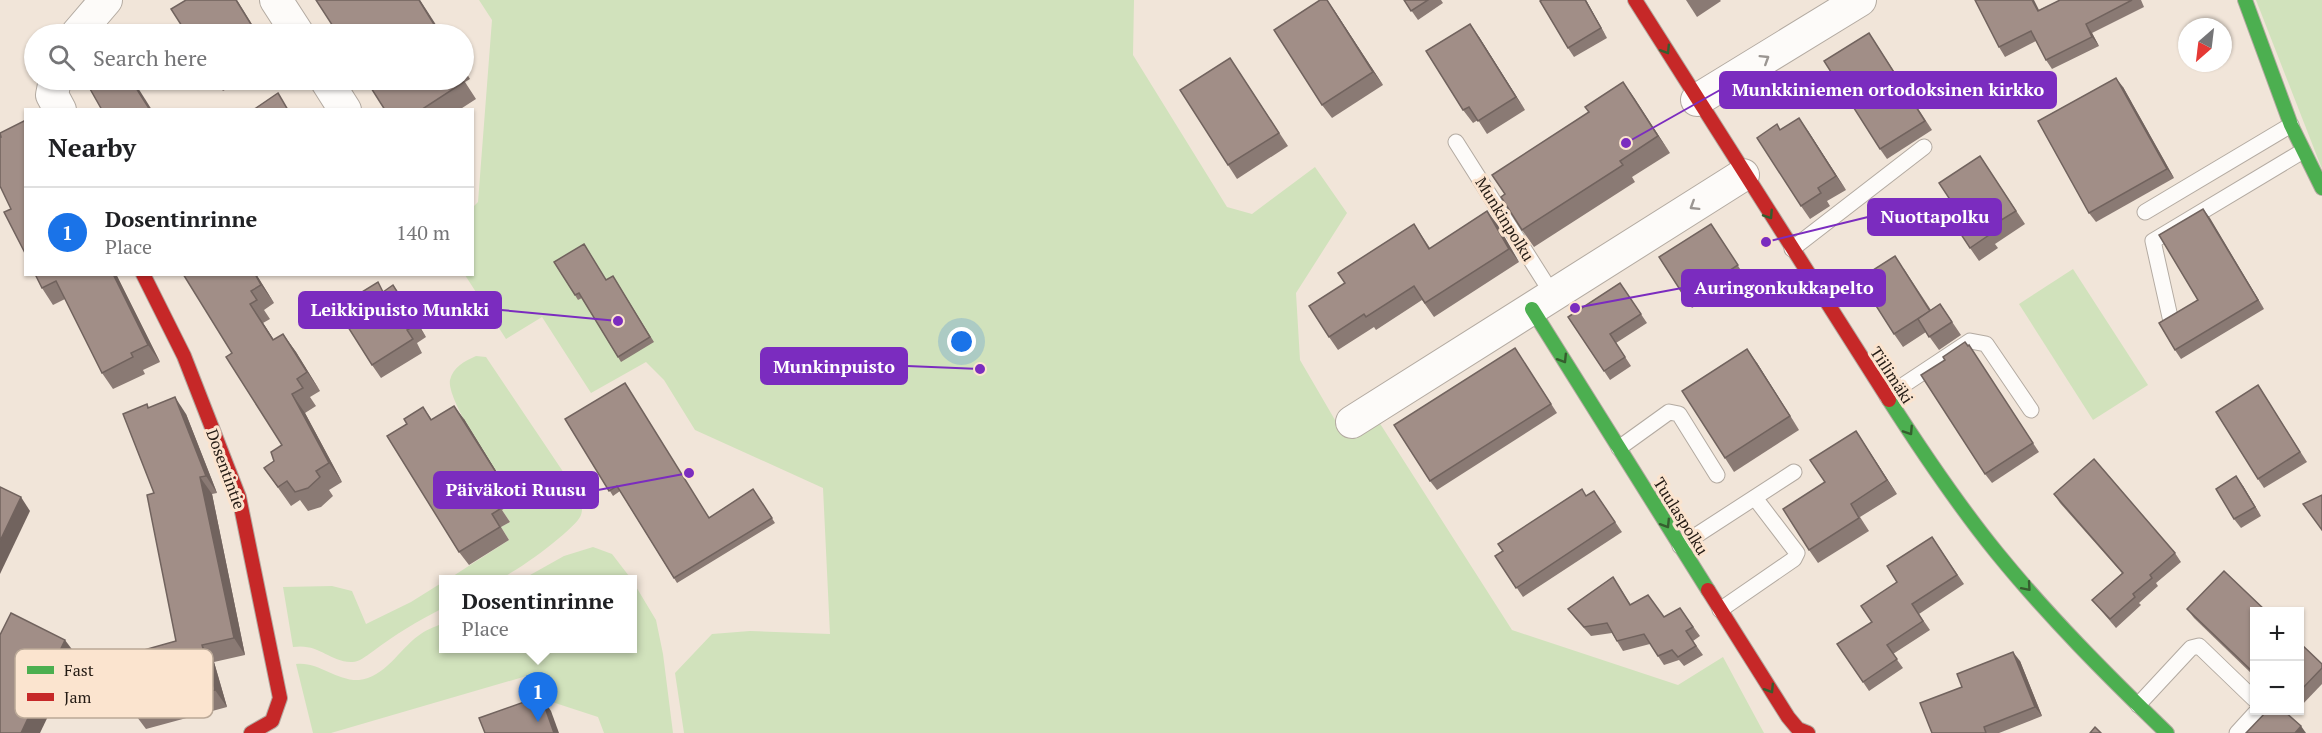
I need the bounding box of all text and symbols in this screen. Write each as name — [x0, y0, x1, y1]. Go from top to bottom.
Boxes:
north arrow — [2178, 18, 2232, 72]
search box — [24, 24, 474, 90]
icon: search — [45, 41, 78, 74]
text: Search here — [93, 43, 207, 72]
one-way arrow — [1658, 44, 1670, 54]
one-way arrow — [1759, 54, 1769, 66]
callout: Munkkiniemen ortodoksinen kirkko — [1720, 72, 2056, 108]
text: Munkkiniemen ortodoksinen kirkko — [1732, 77, 2044, 101]
text: Nearby — [48, 130, 136, 164]
street label: Munkinpolku — [1470, 173, 1540, 265]
one-way arrow — [1690, 199, 1701, 210]
callout: Nuottapolku — [1868, 199, 2001, 235]
text: Dosentinrinne — [105, 204, 257, 233]
text: Nuottapolku — [1881, 204, 1989, 228]
one-way arrow — [1762, 209, 1774, 219]
text: 1 — [62, 219, 73, 246]
text: 140 m — [396, 219, 450, 246]
text: Place — [105, 233, 152, 260]
callout: Auringonkukkapelto — [1682, 270, 1885, 306]
text: Auringonkukkapelto — [1694, 275, 1874, 299]
callout: Leikkipuisto Munkki — [299, 292, 501, 328]
text: Leikkipuisto Munkki — [311, 297, 489, 321]
your location — [947, 327, 976, 356]
street label: Tiilimäki — [1865, 342, 1919, 408]
callout: Munkinpuisto — [761, 348, 907, 384]
one-way arrow — [1555, 352, 1566, 363]
text: Munkinpuisto — [773, 354, 895, 378]
one-way arrow — [1902, 425, 1913, 436]
street label: Dosentintie — [201, 426, 251, 512]
callout: Päiväkoti Ruusu — [434, 472, 598, 508]
street label: Tuulaspolku — [1648, 473, 1714, 559]
text: Päiväkoti Ruusu — [446, 477, 586, 501]
one-way arrow — [1659, 518, 1671, 528]
popup — [439, 575, 637, 653]
one-way arrow — [2020, 580, 2031, 591]
text: Dosentinrinne — [462, 586, 614, 615]
map controls — [2250, 607, 2304, 715]
button: + — [2250, 607, 2304, 661]
text: Place — [462, 615, 509, 642]
legend — [15, 649, 213, 718]
text: Fast — [64, 659, 94, 681]
button: − — [2250, 661, 2304, 715]
pin: 1 — [518, 672, 558, 722]
one-way arrow — [1762, 683, 1774, 693]
text: Jam — [64, 686, 92, 708]

